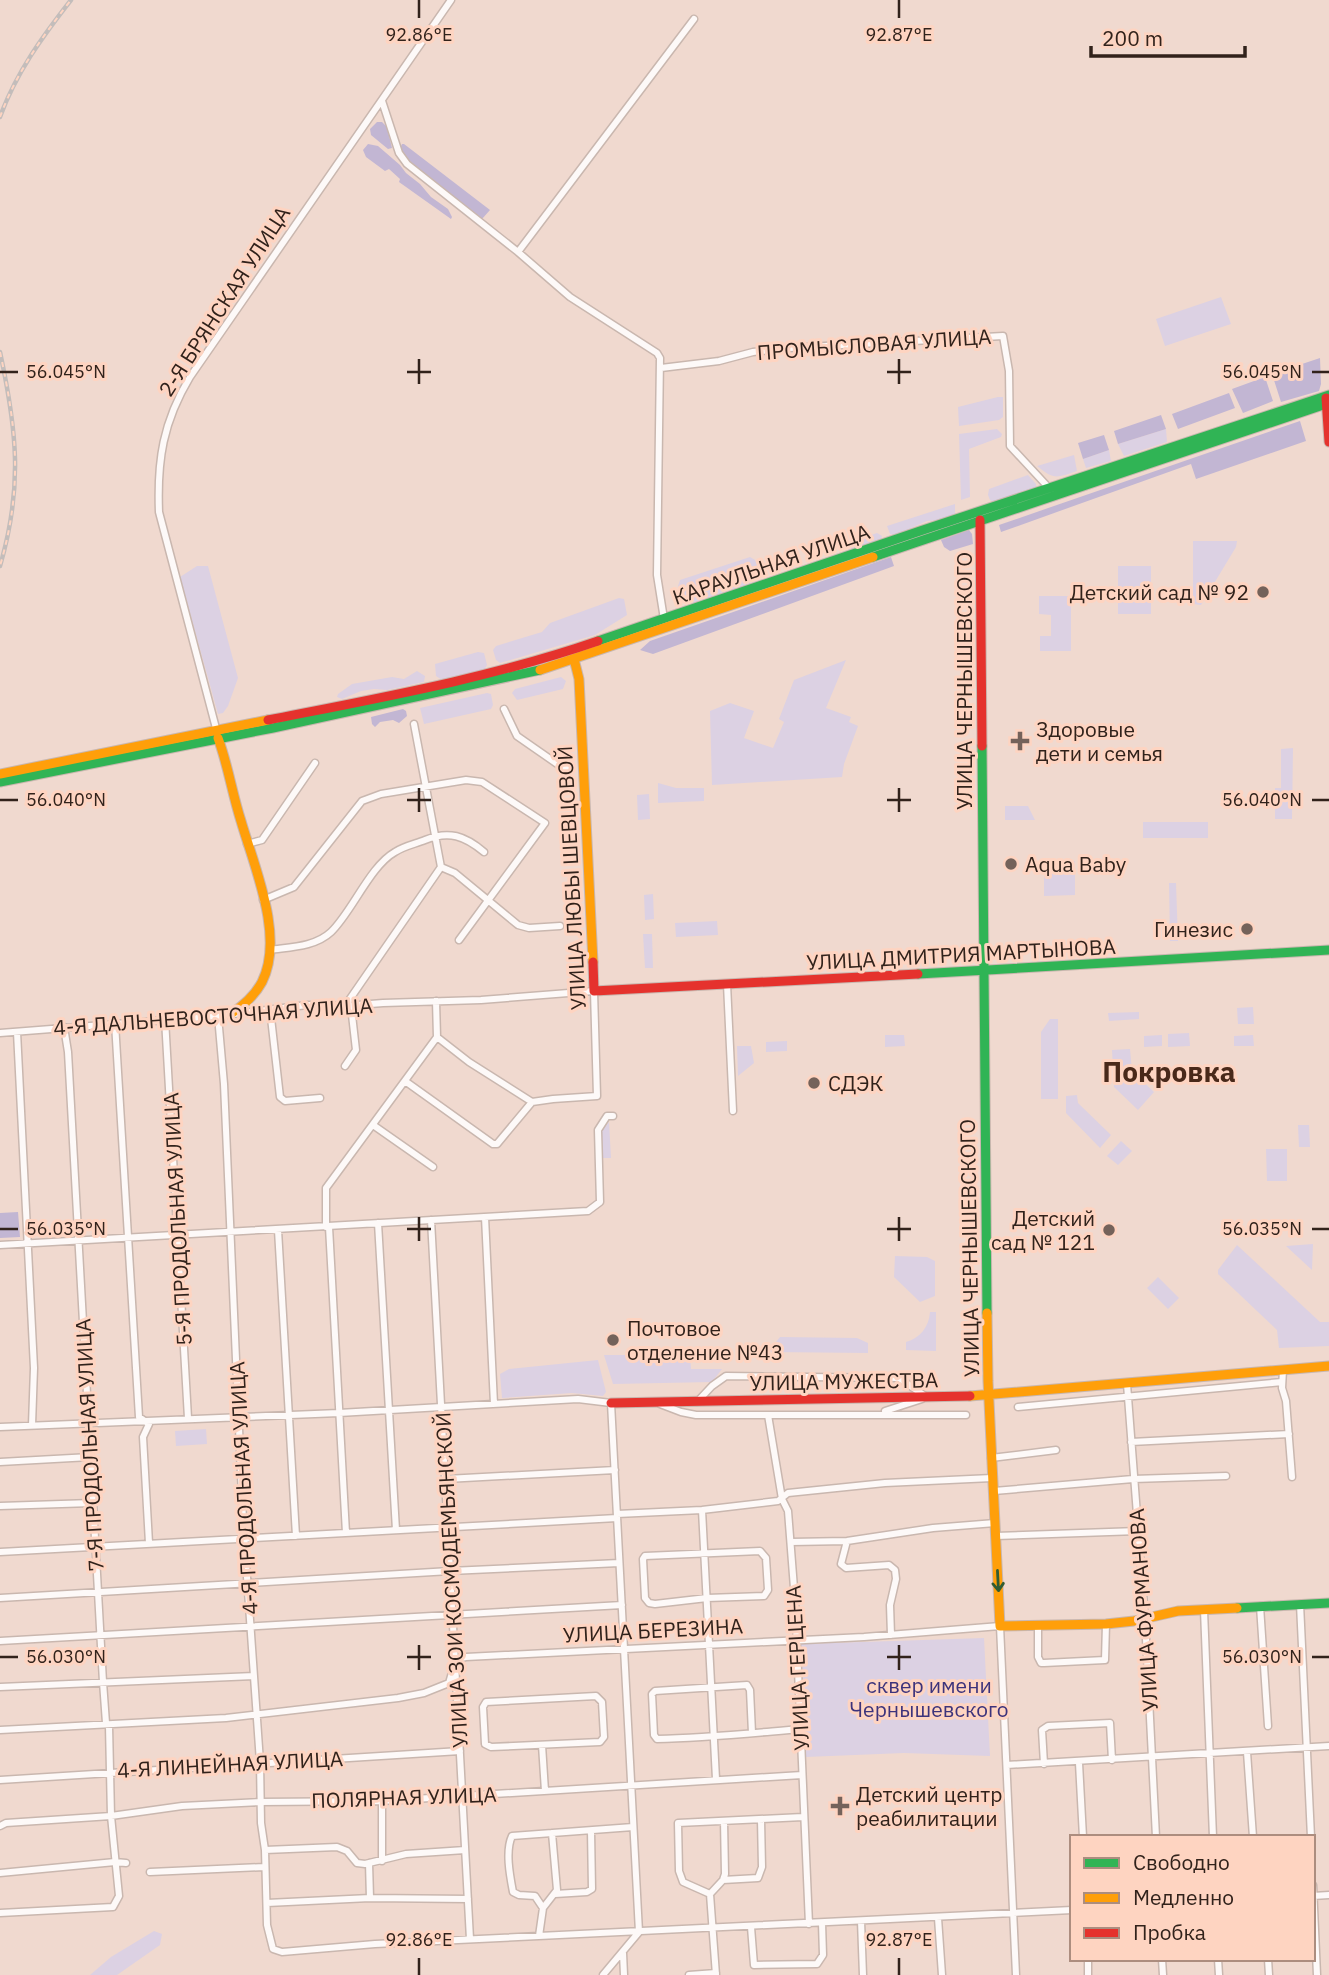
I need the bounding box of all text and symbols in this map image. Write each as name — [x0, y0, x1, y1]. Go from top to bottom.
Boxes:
scale bar — [1091, 14, 1245, 58]
text: 92.86°E — [385, 23, 453, 46]
text: 92.87°E — [865, 23, 933, 46]
text: 200 m — [1102, 24, 1163, 52]
street label: 2-Я БРЯНСКАЯ УЛИЦА — [152, 200, 296, 402]
street label: ПРОМЫСЛОВАЯ УЛИЦА — [756, 322, 992, 366]
text: 56.045°N — [26, 360, 106, 383]
text: 56.045°N — [1222, 360, 1302, 383]
street label: КАРАУЛЬНАЯ УЛИЦА — [669, 517, 873, 611]
street label: УЛИЦА ЧЕРНЫШЕВСКОГО — [950, 552, 978, 810]
place label: Детский сад № 92 — [1070, 578, 1249, 606]
marker: Детский сад № 92 — [1255, 584, 1271, 600]
place label: Здоровые дети и семья — [1036, 715, 1163, 767]
marker: Здоровые дети и семья — [1010, 731, 1030, 751]
street label: УЛИЦА ЛЮБЫ ШЕВЦОВОЙ — [550, 745, 592, 1011]
text: 56.040°N — [26, 788, 106, 811]
text: 56.040°N — [1222, 788, 1302, 811]
place label: Aqua Baby — [1025, 850, 1127, 878]
marker: Aqua Baby — [1003, 856, 1019, 872]
place label: Гинезис — [1154, 915, 1233, 943]
marker: Гинезис — [1239, 921, 1255, 937]
street label: УЛИЦА ДМИТРИЯ МАРТЫНОВА — [806, 932, 1116, 976]
street label: 4-Я ДАЛЬНЕВОСТОЧНАЯ УЛИЦА — [52, 991, 374, 1041]
district label: Покровка — [1102, 1053, 1236, 1090]
place label: СДЭК — [828, 1069, 883, 1097]
marker: СДЭК — [806, 1075, 822, 1091]
street label: 5-Я ПРОДОЛЬНАЯ УЛИЦА — [156, 1092, 198, 1346]
street label: УЛИЦА ЧЕРНЫШЕВСКОГО — [953, 1119, 985, 1377]
place label: Детский сад № 121 — [991, 1204, 1095, 1256]
text: 56.035°N — [26, 1217, 106, 1240]
text: 56.035°N — [1222, 1217, 1302, 1240]
marker: Детский сад № 121 — [1101, 1222, 1117, 1238]
place label: Почтовое отделение №43 — [627, 1314, 783, 1366]
street label: 7-Я ПРОДОЛЬНАЯ УЛИЦА — [68, 1318, 110, 1572]
marker: Почтовое отделение №43 — [605, 1332, 621, 1348]
street label: 4-Я ПРОДОЛЬНАЯ УЛИЦА — [222, 1361, 264, 1615]
street label: УЛИЦА МУЖЕСТВА — [749, 1365, 939, 1397]
street label: УЛИЦА ЗОИ КОСМОДЕМЬЯНСКОЙ — [428, 1411, 474, 1749]
street label: УЛИЦА ФУРМАНОВА — [1122, 1507, 1164, 1713]
one-way arrow — [992, 1569, 1005, 1592]
street label: УЛИЦА ГЕРЦЕНА — [779, 1585, 815, 1751]
street label: УЛИЦА БЕРЕЗИНА — [562, 1611, 744, 1649]
text: 56.030°N — [26, 1645, 106, 1668]
text: 56.030°N — [1222, 1645, 1302, 1668]
park label: сквер имени Чернышевского — [850, 1671, 1008, 1723]
street label: 4-Я ЛИНЕЙНАЯ УЛИЦА — [116, 1744, 344, 1784]
street label: ПОЛЯРНАЯ УЛИЦА — [311, 1780, 497, 1814]
place label: Детский центр реабилитации — [856, 1780, 1002, 1832]
marker: Детский центр реабилитации — [830, 1796, 850, 1816]
legend — [1070, 1835, 1315, 1961]
text: Свободно — [1133, 1848, 1230, 1876]
text: Медленно — [1133, 1883, 1234, 1911]
text: Пробка — [1133, 1918, 1206, 1946]
text: 92.86°E — [385, 1928, 453, 1951]
text: 92.87°E — [865, 1928, 933, 1951]

